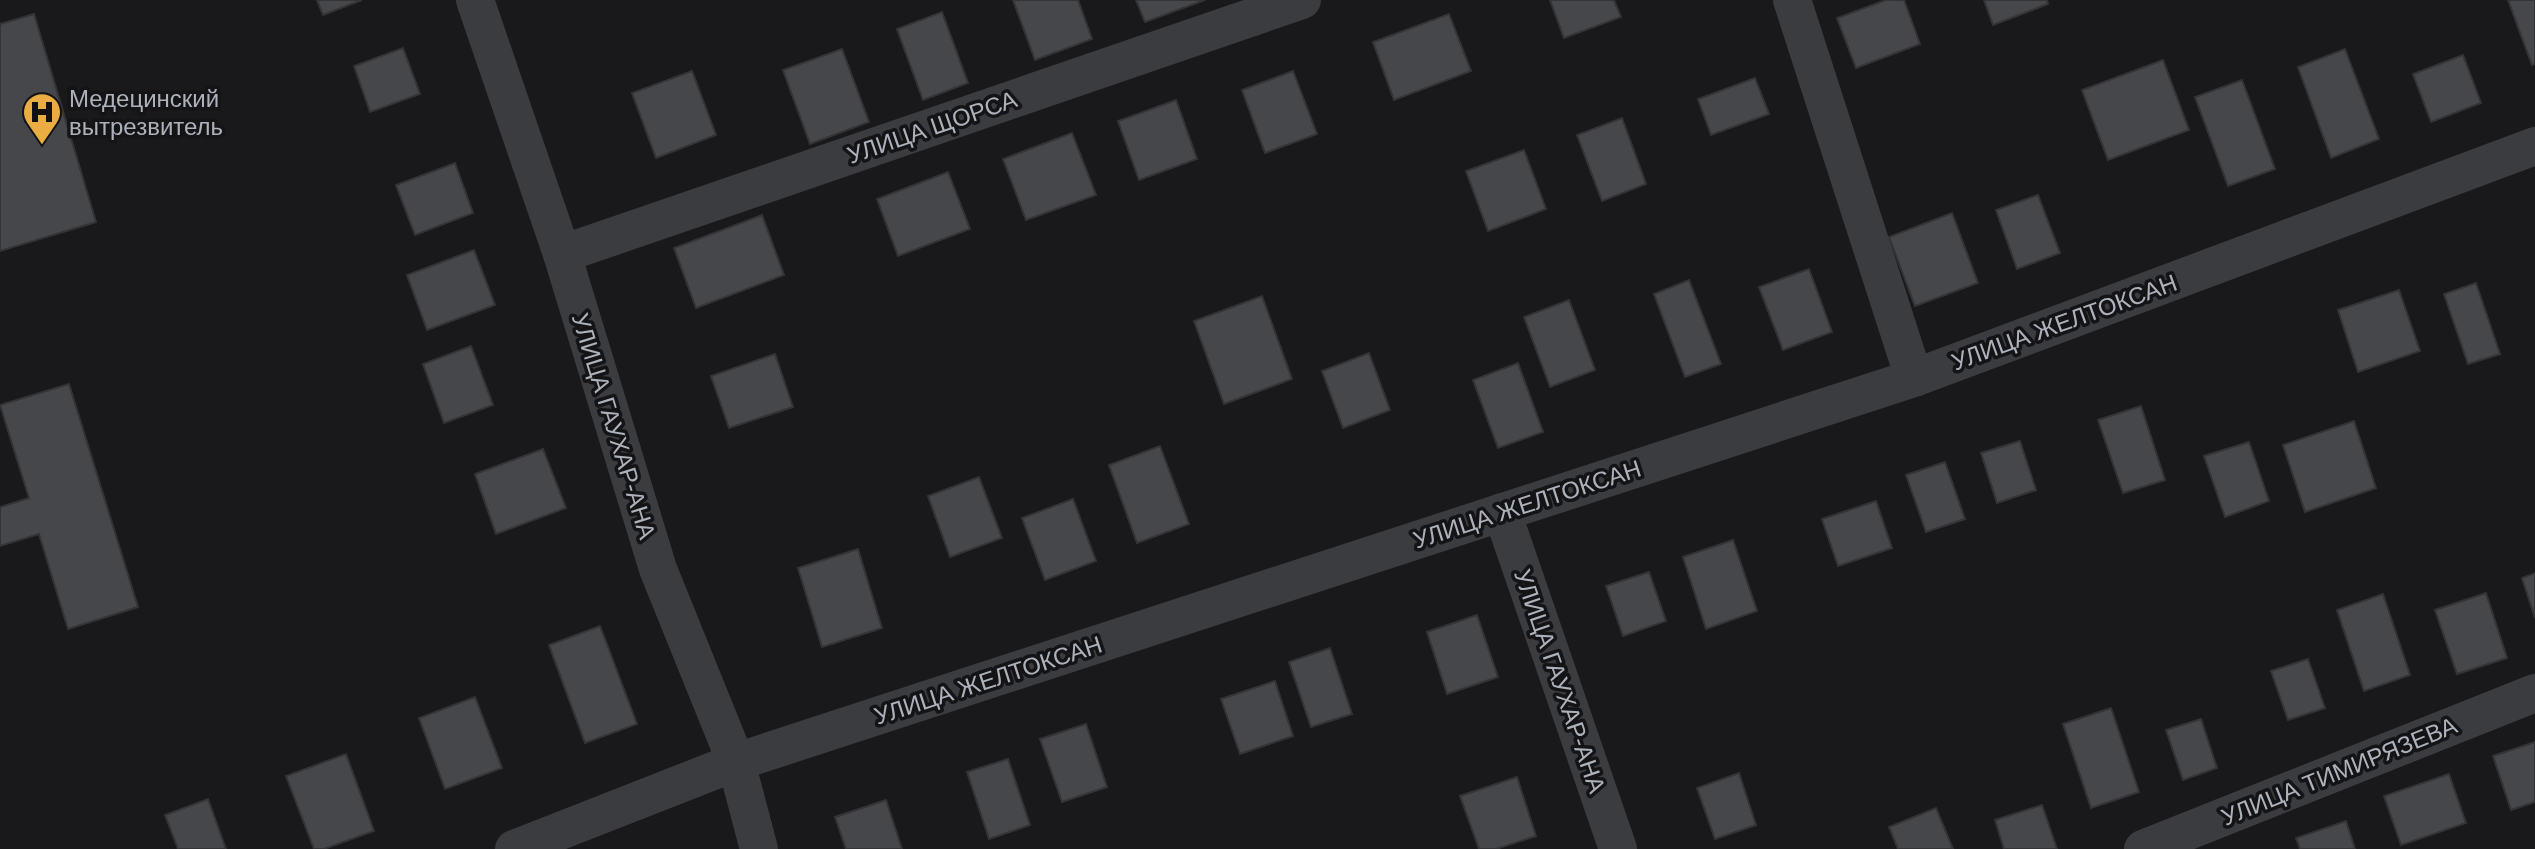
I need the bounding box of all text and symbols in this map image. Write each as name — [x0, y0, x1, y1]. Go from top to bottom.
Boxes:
place label: Медецинский вытрезвитель — [69, 85, 223, 140]
street label: УЛИЦА ЩОРСА — [844, 85, 1020, 169]
hospital icon: Медецинский вытрезвитель — [21, 91, 63, 146]
street label: УЛИЦА ЖЕЛТОКСАН — [1948, 269, 2180, 375]
street label: УЛИЦА ГАУХАР-АНА — [567, 310, 661, 542]
street label: УЛИЦА ЖЕЛТОКСАН — [1410, 454, 1644, 554]
street label: УЛИЦА ГАУХАР-АНА — [1509, 566, 1611, 796]
street label: УЛИЦА ЖЕЛТОКСАН — [871, 630, 1105, 730]
street label: УЛИЦА ТИМИРЯЗЕВА — [2217, 711, 2461, 831]

